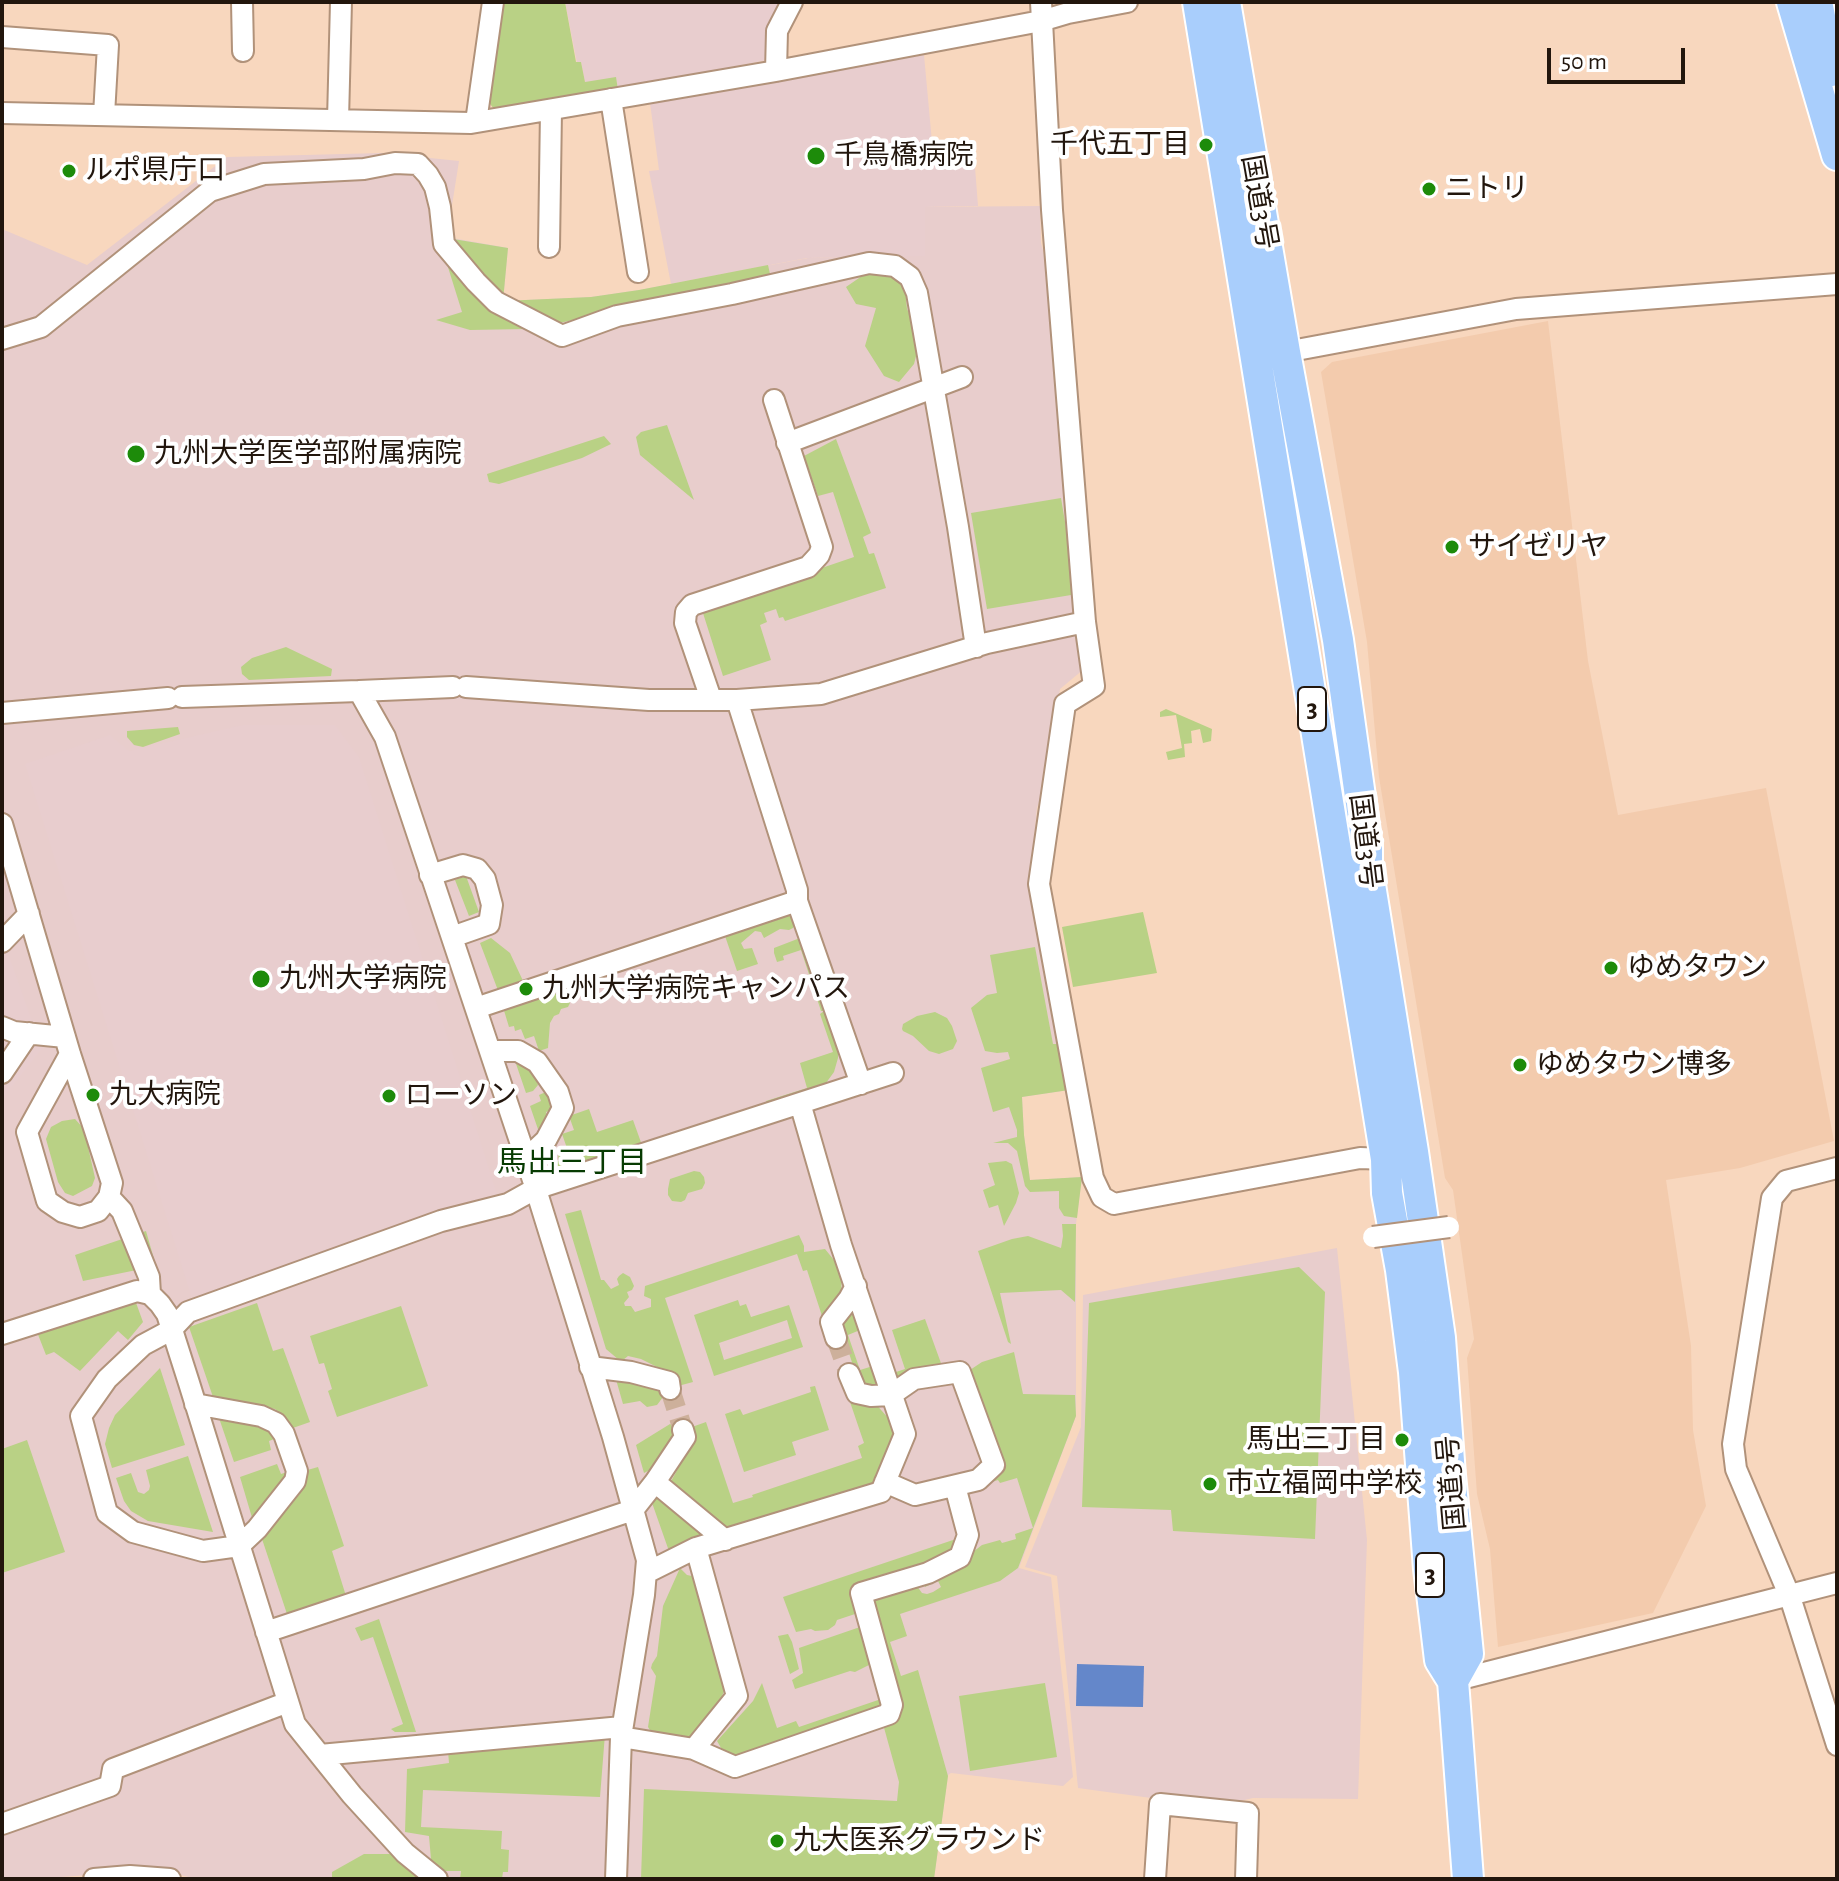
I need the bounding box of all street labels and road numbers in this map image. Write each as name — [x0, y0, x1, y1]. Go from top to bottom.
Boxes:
street label: 国道3号 — [1234, 152, 1284, 252]
road number: 3 — [1298, 687, 1326, 731]
street label: 国道3号 — [1343, 792, 1387, 890]
street label: 国道3号 — [1431, 1434, 1473, 1532]
road number: 3 — [1416, 1553, 1444, 1597]

